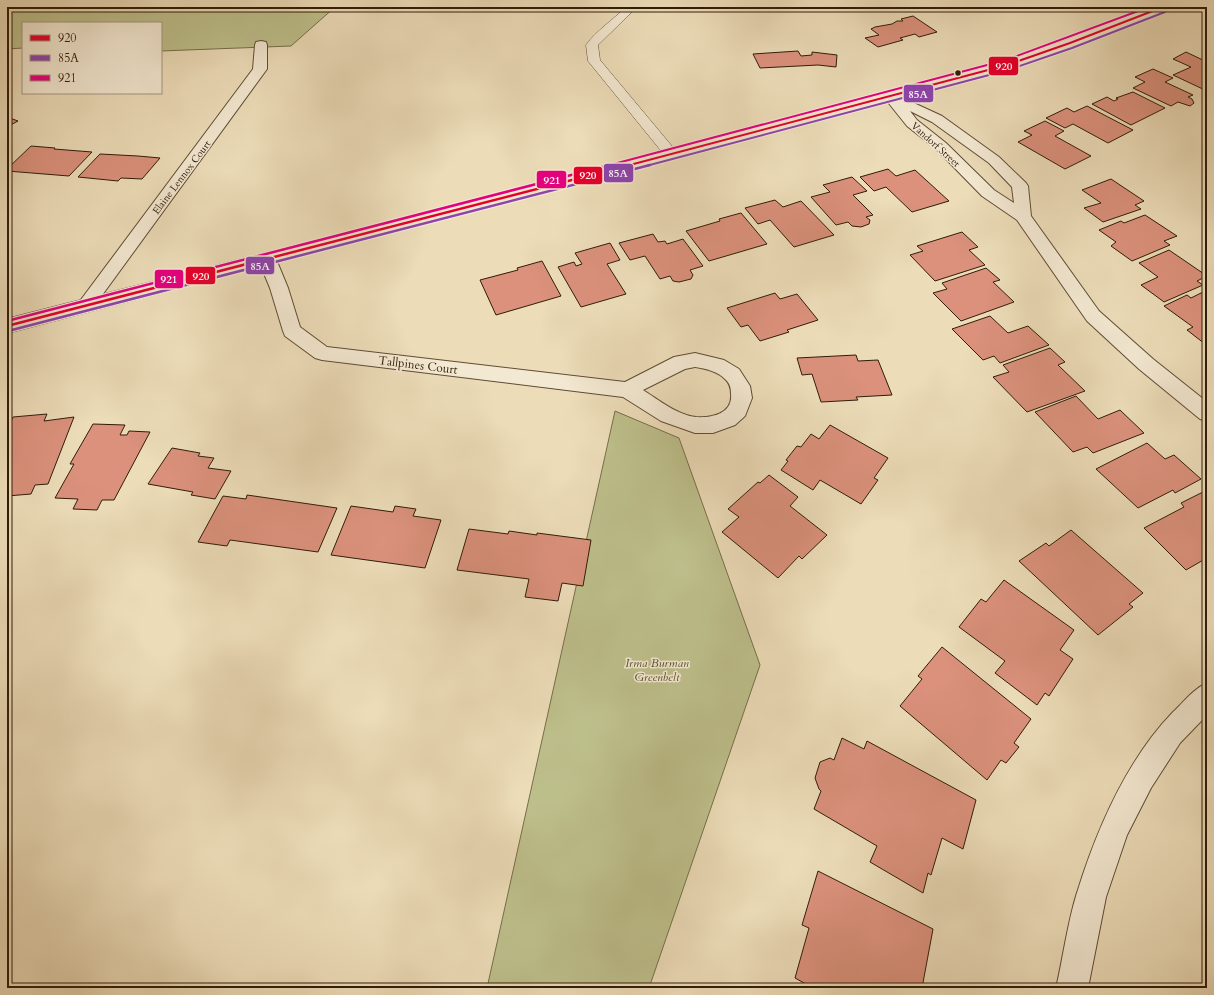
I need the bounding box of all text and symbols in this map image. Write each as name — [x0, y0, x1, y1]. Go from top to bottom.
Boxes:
legend — [22, 22, 162, 94]
text: 920 — [58, 30, 76, 46]
text: 85A — [58, 50, 79, 66]
line badge: 920 — [988, 56, 1019, 76]
text: 920 — [996, 59, 1013, 74]
unlabelled marker — [953, 68, 963, 78]
text: 921 — [58, 70, 76, 86]
line badge: 85A — [903, 84, 934, 103]
text: 85A — [908, 87, 928, 102]
street label: Vandorf Street — [908, 119, 963, 171]
street label: Elaine Lennox Court — [149, 137, 215, 217]
line badge: 85A — [603, 163, 634, 183]
line badge: 920 — [573, 166, 603, 185]
text: 85A — [608, 166, 628, 181]
text: 920 — [580, 168, 597, 183]
line badge: 921 — [536, 170, 567, 189]
text: 921 — [544, 173, 560, 188]
line badge: 85A — [245, 256, 275, 275]
text: 85A — [250, 259, 270, 274]
line badge: 920 — [185, 266, 216, 285]
line badge: 921 — [154, 269, 184, 289]
text: 920 — [193, 269, 210, 284]
text: 921 — [161, 272, 177, 287]
street label: Tallpines Court — [377, 352, 459, 378]
park label: Irma Burman Greenbelt — [625, 655, 689, 685]

